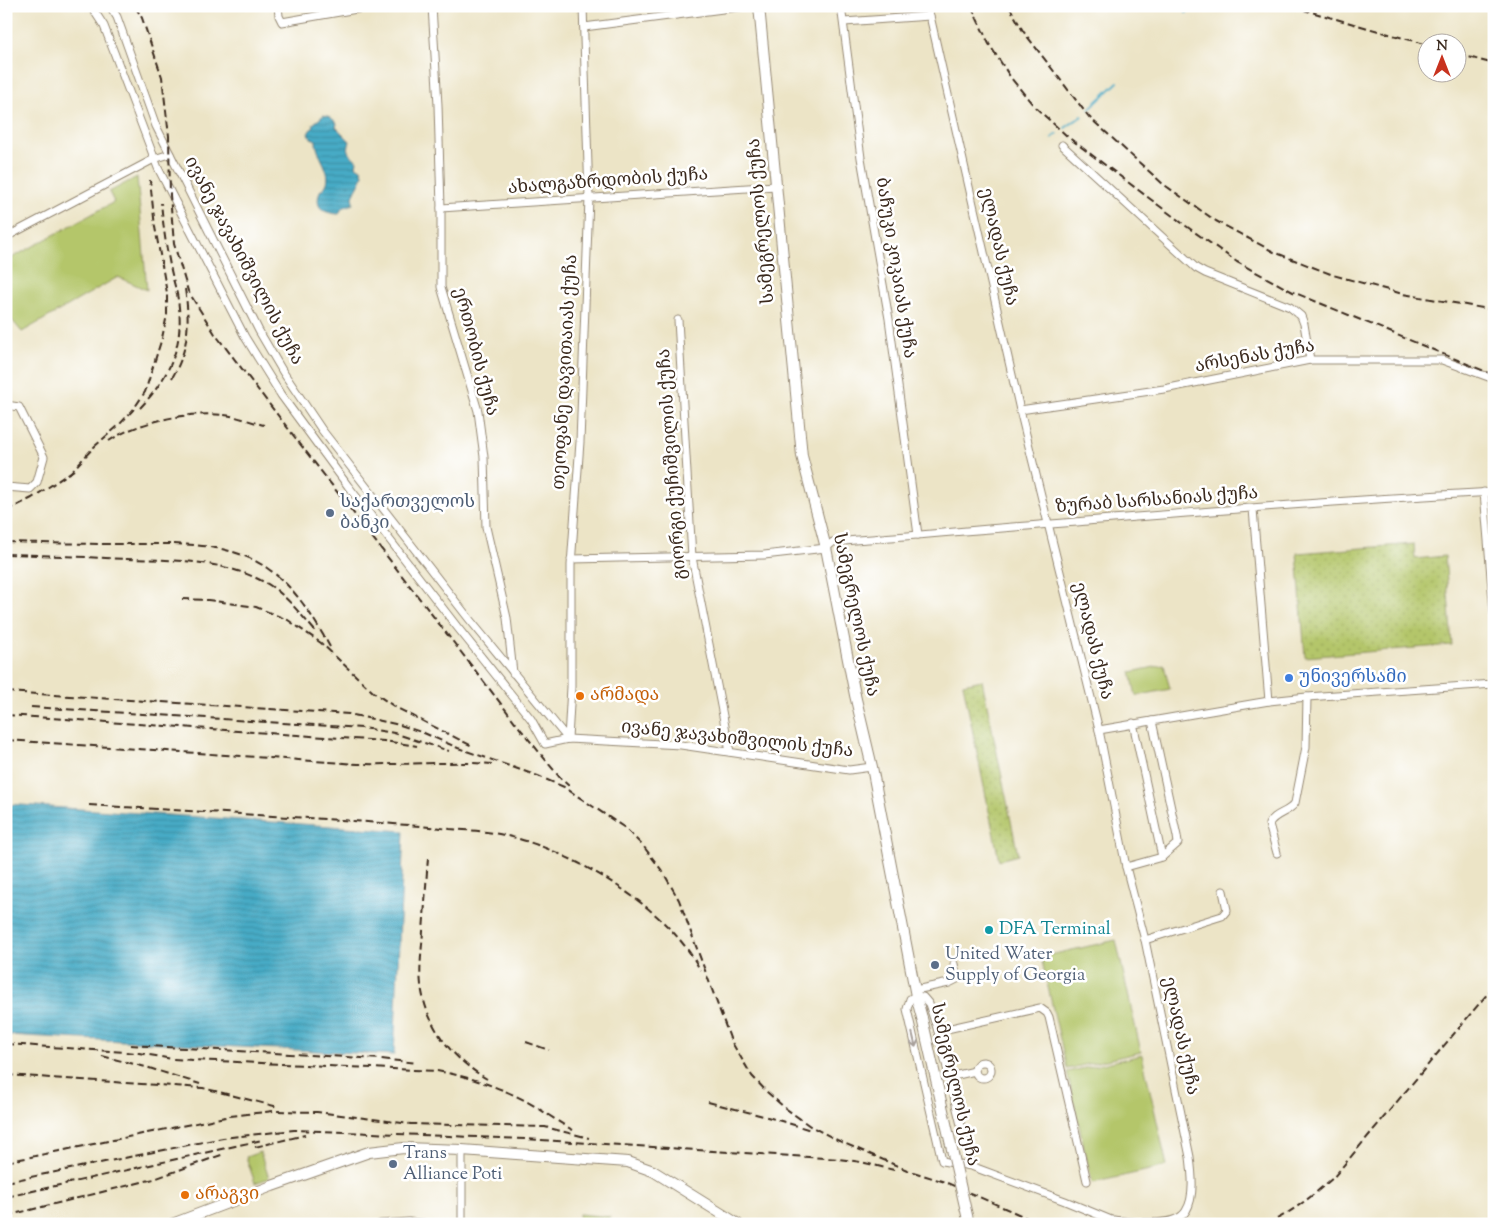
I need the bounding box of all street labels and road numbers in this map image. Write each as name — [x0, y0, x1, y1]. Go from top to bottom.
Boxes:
street label: სამეგრელოს ქუჩა — [742, 137, 782, 305]
street label: ივანე ჯავახიშვილის ქუჩა — [177, 152, 309, 370]
street label: ახალგაზრდობის ქუჩა — [507, 162, 709, 202]
street label: ბაჩუკი კოკაიას ქუჩა — [868, 175, 922, 361]
street label: ელადას ქუჩა — [972, 185, 1024, 309]
street label: თეოფანე დავითაიას ქუჩა — [547, 254, 585, 490]
street label: ერთობის ქუჩა — [445, 285, 505, 419]
street label: არსენას ქუჩა — [1193, 334, 1317, 380]
street label: გიორგი ქუჩიშვილის ქუჩა — [652, 348, 694, 580]
street label: ზურაბ სარსანიას ქუჩა — [1055, 481, 1259, 521]
street label: სამეგრელოს ქუჩა — [825, 531, 885, 699]
street label: ელადას ქუჩა — [1065, 580, 1119, 702]
street label: ივანე ჯავახიშვილის ქუჩა — [620, 715, 854, 765]
street label: ელადას ქუჩა — [1155, 974, 1205, 1098]
street label: სამეგრელოს ქუჩა — [923, 1001, 985, 1169]

